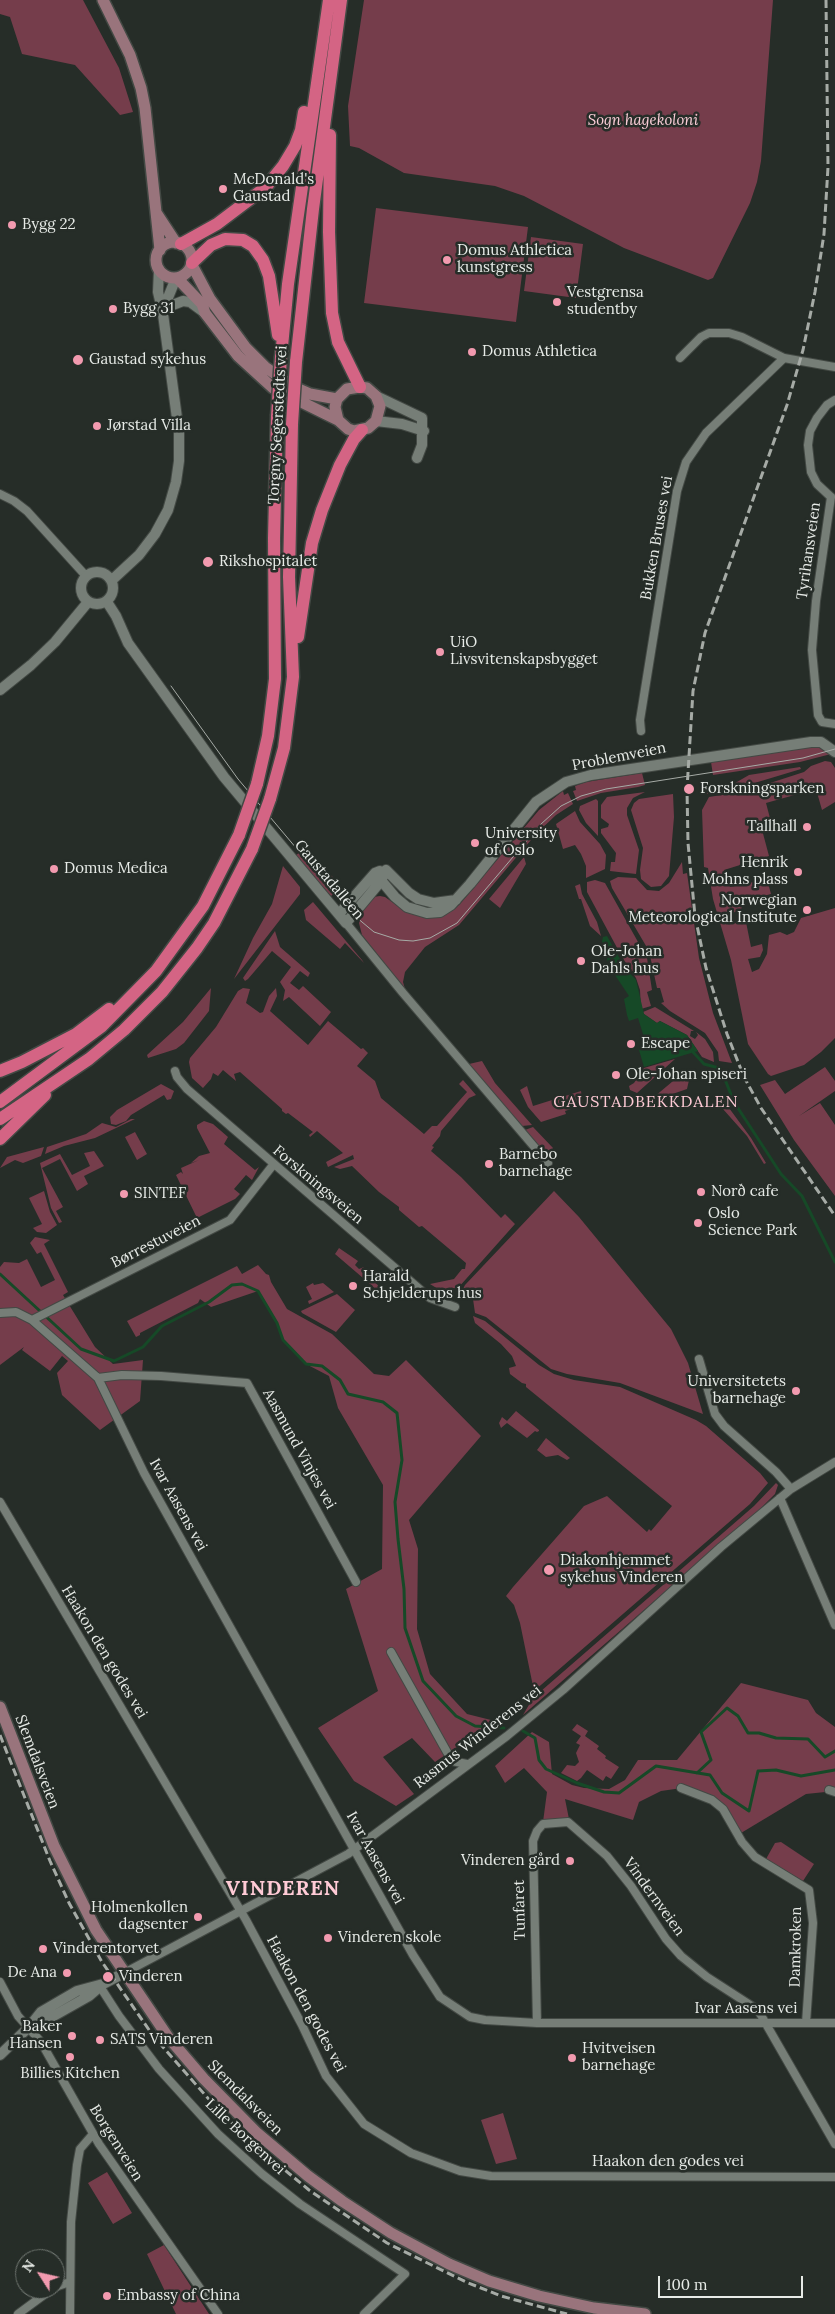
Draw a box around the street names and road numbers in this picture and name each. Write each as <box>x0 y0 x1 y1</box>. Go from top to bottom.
street label: Torgny Segerstedts vei <box>265 345 291 505</box>
street label: Bukken Bruses vei <box>637 474 677 602</box>
street label: Tyrihansveien <box>793 501 825 601</box>
street label: Problemveien <box>570 739 668 775</box>
street label: Gaustadalléen <box>290 836 368 924</box>
street label: Forskningsveien <box>269 1142 367 1228</box>
street label: Børrestuveien <box>108 1212 204 1272</box>
street label: Aasmund Vinjes vei <box>259 1386 339 1512</box>
street label: Ivar Aasens vei <box>145 1456 211 1554</box>
street label: Haakon den godes vei <box>57 1582 151 1722</box>
street label: Rasmus Winderens vei <box>411 1682 545 1792</box>
street label: Slemdalsveien <box>11 1713 63 1811</box>
street label: Ivar Aasens vei <box>342 1809 408 1907</box>
street label: Vindernveien <box>620 1854 688 1940</box>
street label: Tunfaret <box>510 1880 530 1940</box>
street label: Damkroken <box>786 1907 806 1987</box>
street label: Haakon den godes vei <box>262 1933 350 2075</box>
street label: Ivar Aasens vei <box>695 2000 797 2018</box>
street label: Slemdalsveien <box>204 2057 286 2139</box>
street label: Lille Borgenvei <box>201 2095 289 2179</box>
street label: Borgenveien <box>85 2101 147 2185</box>
street label: Haakon den godes vei <box>592 2153 744 2171</box>

